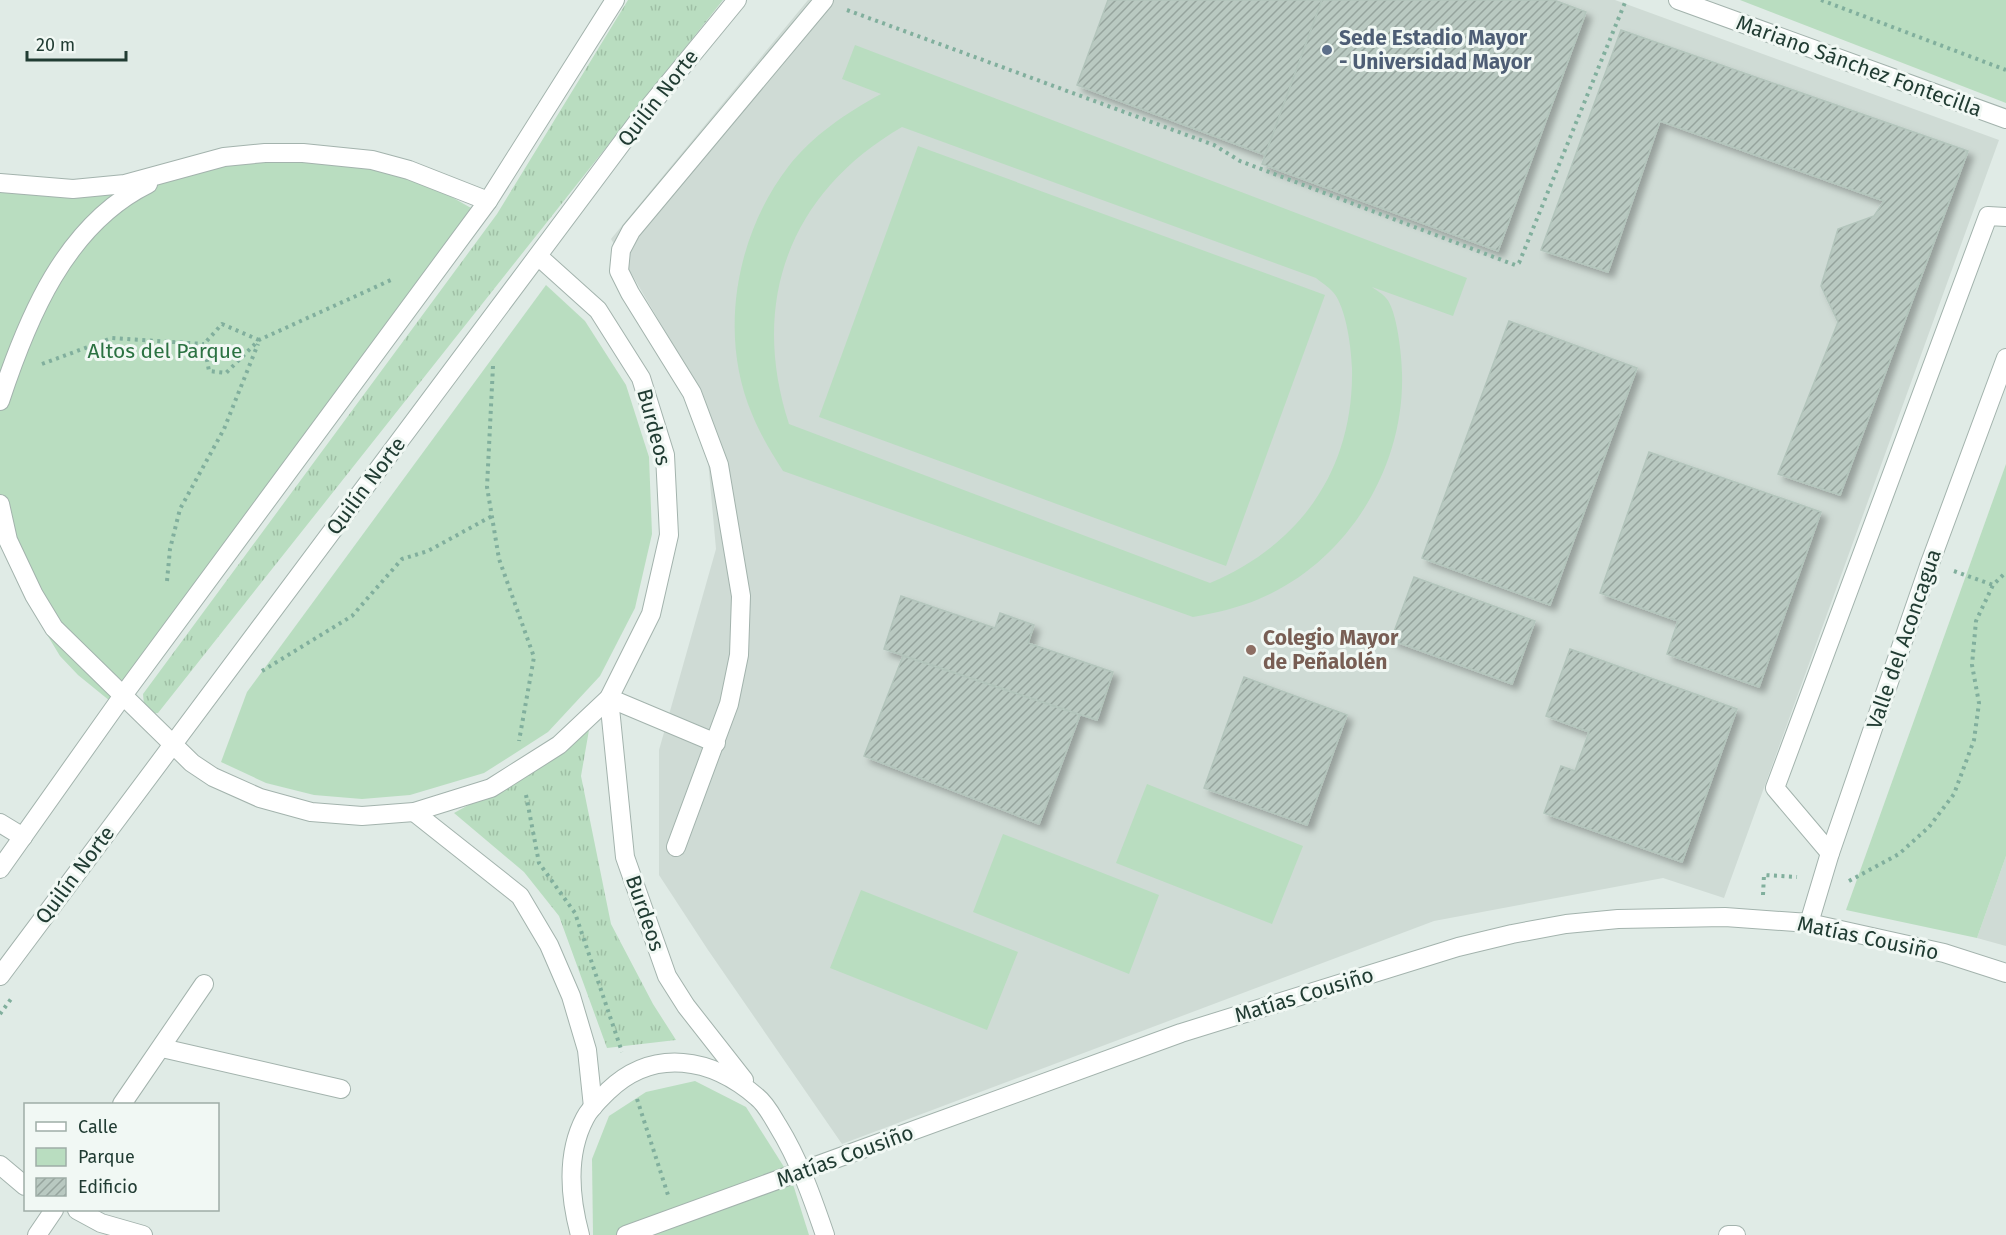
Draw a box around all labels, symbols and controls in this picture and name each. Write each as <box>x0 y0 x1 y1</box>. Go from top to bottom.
street label: Mariano Sánchez Fontecilla <box>1733 9 1985 123</box>
scale bar <box>27 24 126 62</box>
place label: Sede Estadio Mayor - Universidad Mayor <box>1339 25 1532 75</box>
text: 20 m <box>36 34 75 56</box>
marker: Sede Estadio Mayor - Universidad Mayor <box>1320 43 1334 57</box>
street label: Quilín Norte <box>612 44 704 152</box>
park label: Altos del Parque <box>88 338 242 364</box>
street label: Burdeos <box>631 386 677 468</box>
street label: Quilín Norte <box>321 432 411 540</box>
street label: Valle del Aconcagua <box>1861 546 1947 732</box>
place label: Colegio Mayor de Peñalolén <box>1263 625 1399 675</box>
marker: Colegio Mayor de Peñalolén <box>1244 643 1258 657</box>
street label: Quilín Norte <box>30 821 120 929</box>
street label: Burdeos <box>620 872 670 955</box>
street label: Matías Cousiño <box>1795 910 1941 966</box>
street label: Matías Cousiño <box>1231 962 1377 1028</box>
legend <box>24 1103 219 1211</box>
text: Calle <box>78 1116 118 1138</box>
street label: Matías Cousiño <box>773 1119 917 1193</box>
text: Parque <box>78 1146 135 1168</box>
text: Edificio <box>78 1176 138 1198</box>

